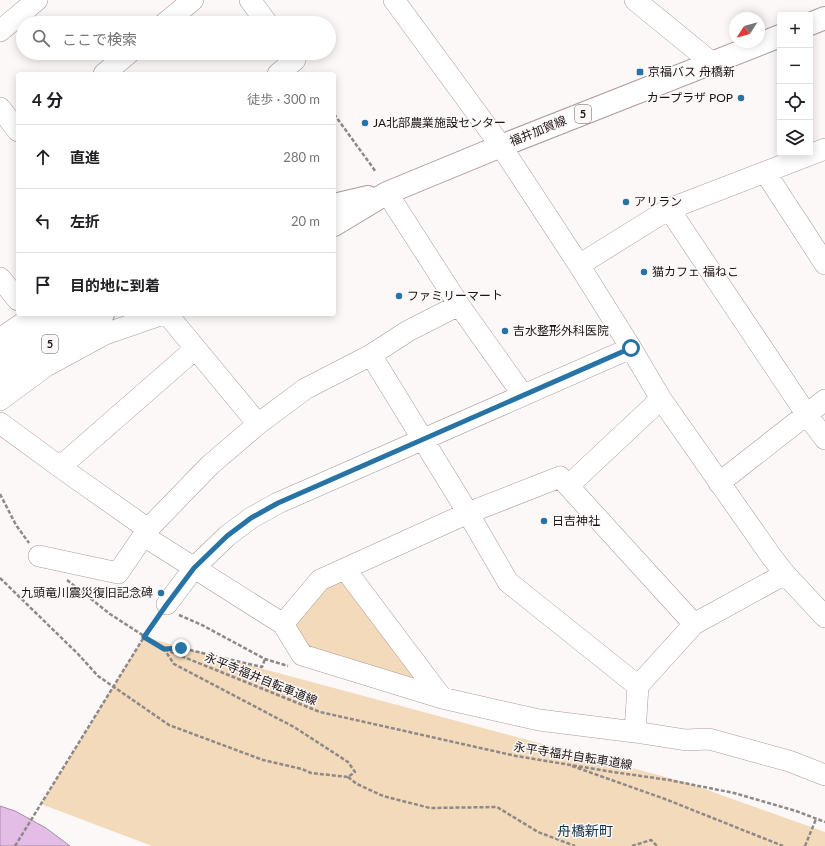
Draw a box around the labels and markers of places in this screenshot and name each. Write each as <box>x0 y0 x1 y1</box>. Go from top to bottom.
place label: 京福バス 舟橋新 <box>648 64 735 79</box>
marker: 京福バス 舟橋新 <box>635 67 645 77</box>
place label: カープラザ POP <box>647 90 733 105</box>
marker: カープラザ POP <box>736 93 746 103</box>
place label: JA北部農業施設センター <box>373 115 506 130</box>
marker: JA北部農業施設センター <box>360 118 370 128</box>
place label: アリラン <box>634 194 682 209</box>
marker: アリラン <box>621 197 631 207</box>
place label: 猫カフェ 福ねこ <box>652 264 739 279</box>
marker: 猫カフェ 福ねこ <box>639 267 649 277</box>
place label: ファミリーマート <box>407 288 503 303</box>
marker: ファミリーマート <box>394 291 404 301</box>
place label: 吉水整形外科医院 <box>513 323 609 338</box>
marker: 吉水整形外科医院 <box>500 326 510 336</box>
place label: 日吉神社 <box>552 513 600 528</box>
marker: 日吉神社 <box>539 516 549 526</box>
place label: 九頭竜川震災復旧記念碑 <box>21 585 153 600</box>
marker: 九頭竜川震災復旧記念碑 <box>156 588 166 598</box>

